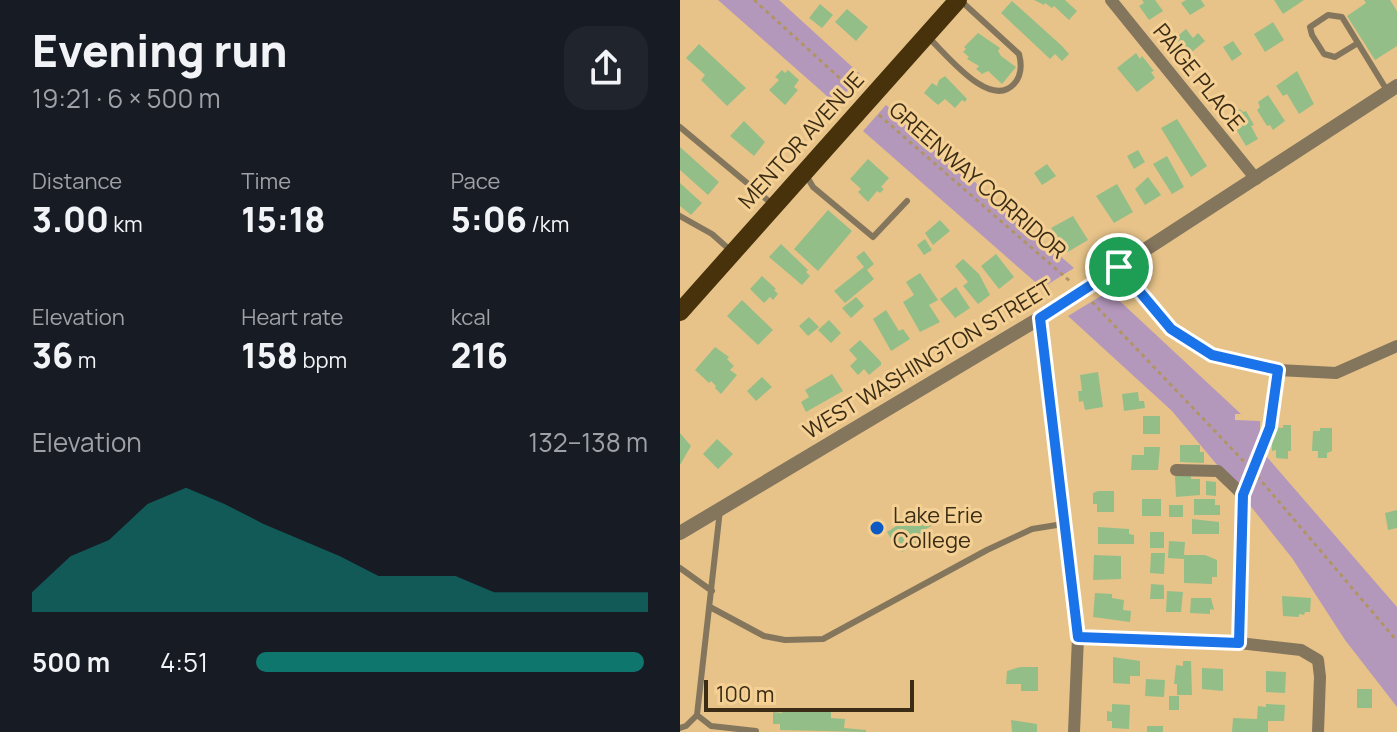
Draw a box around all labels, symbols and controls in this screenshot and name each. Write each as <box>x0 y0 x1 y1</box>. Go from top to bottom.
street label: PAIGE PLACE <box>1146 17 1252 137</box>
text: Evening run <box>32 20 288 80</box>
button: share <box>564 26 648 110</box>
street label: MENTOR AVENUE <box>731 65 871 215</box>
text: 19:21 · 6 × 500 m <box>32 80 221 116</box>
street label: GREENWAY CORRIDOR <box>883 95 1073 265</box>
text: Distance <box>32 166 122 196</box>
text: Time <box>241 166 291 196</box>
text: Pace <box>451 166 500 196</box>
text: 3.00 <box>32 196 109 242</box>
text: 15:18 <box>241 196 326 242</box>
text: 5:06 <box>451 196 527 242</box>
text: km <box>109 209 143 239</box>
text: /km <box>527 209 569 239</box>
pin <box>1085 233 1153 301</box>
icon: arrive <box>1097 245 1141 289</box>
street label: WEST WASHINGTON STREET <box>797 272 1059 446</box>
text: Elevation <box>32 302 125 332</box>
text: Heart rate <box>241 302 343 332</box>
text: kcal <box>451 302 491 332</box>
text: 36 <box>32 332 73 378</box>
text: 158 <box>241 332 298 378</box>
text: 216 <box>451 332 508 378</box>
text: m <box>73 345 96 375</box>
text: bpm <box>298 345 347 375</box>
text: Elevation <box>32 424 142 460</box>
text: 132–138 m <box>528 424 648 460</box>
place label: Lake Erie College <box>893 500 983 555</box>
marker: Lake Erie College <box>868 519 886 537</box>
text: 500 m <box>32 644 110 680</box>
text: 4:51 <box>160 644 208 680</box>
scale bar <box>704 676 914 712</box>
text: 100 m <box>716 679 774 709</box>

